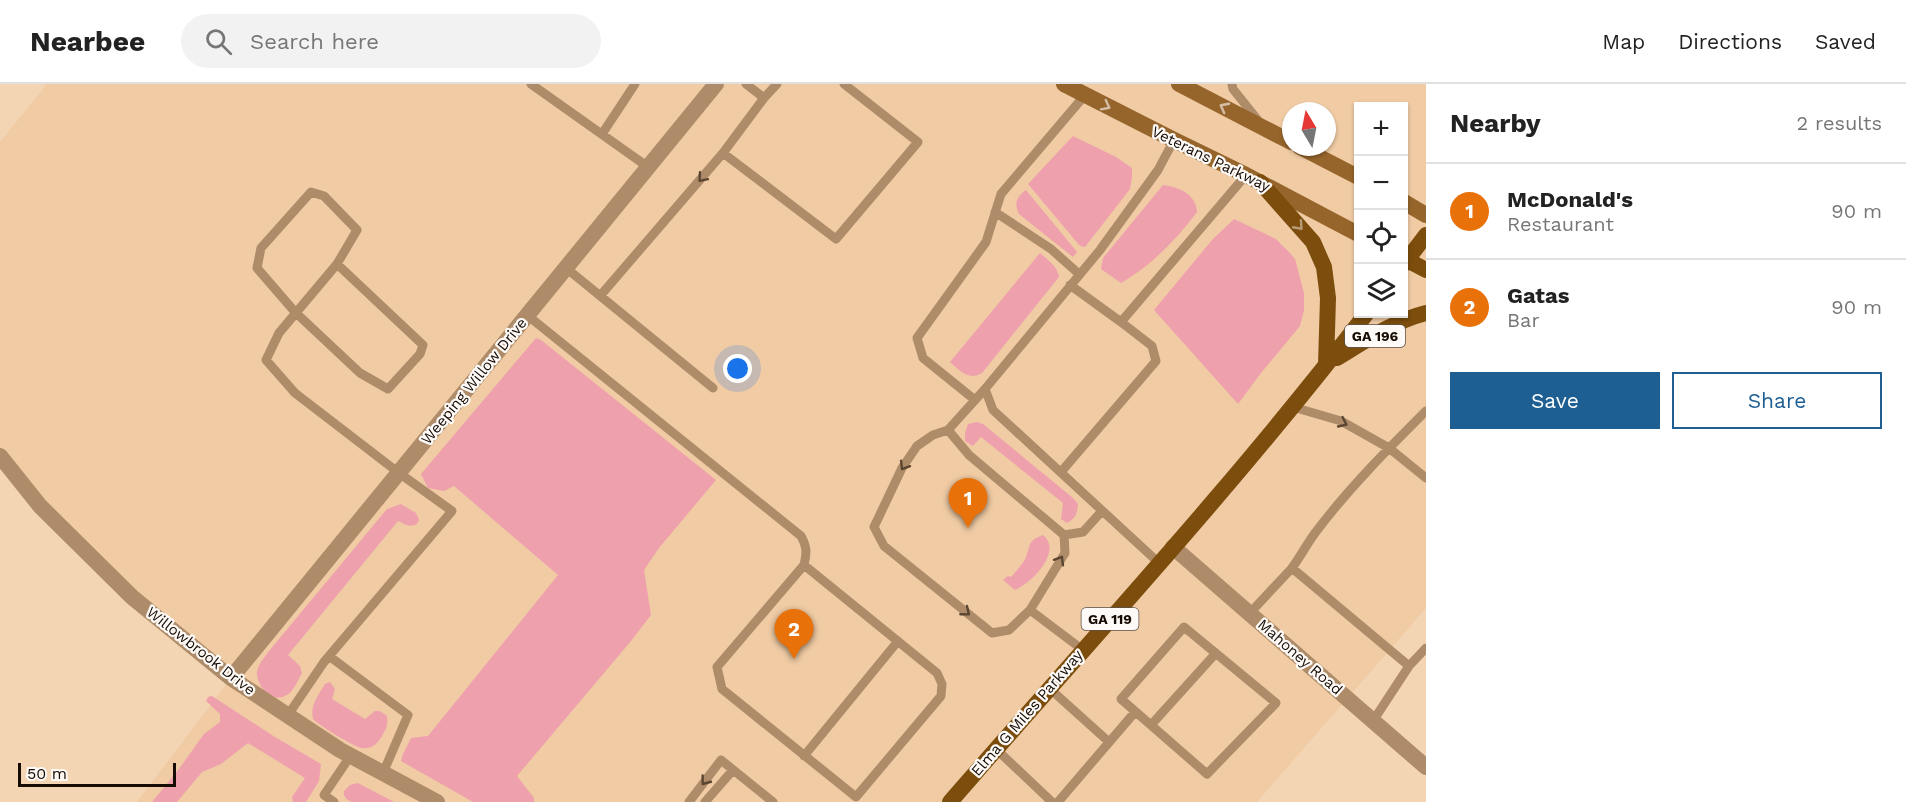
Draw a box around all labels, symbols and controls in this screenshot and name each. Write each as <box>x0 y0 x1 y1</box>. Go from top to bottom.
search box <box>181 14 601 68</box>
text: Nearbee <box>30 25 145 58</box>
icon: search <box>202 25 235 58</box>
text: Search here <box>250 29 379 54</box>
text: Map <box>1602 29 1645 54</box>
text: Directions <box>1678 29 1782 54</box>
text: Saved <box>1815 29 1876 54</box>
one-way arrow <box>1100 99 1110 110</box>
north arrow <box>1282 102 1336 156</box>
map controls <box>1354 102 1408 318</box>
button: + <box>1354 102 1408 156</box>
one-way arrow <box>1219 103 1230 115</box>
text: Nearby <box>1450 108 1541 138</box>
text: 2 results <box>1797 111 1882 135</box>
street label: Veterans Parkway <box>1149 123 1273 196</box>
button: − <box>1354 156 1408 210</box>
one-way arrow <box>698 171 709 182</box>
text: McDonald's <box>1507 187 1633 212</box>
text: 1 <box>1465 199 1474 223</box>
text: 90 m <box>1831 199 1882 223</box>
button: locate <box>1354 210 1408 264</box>
text: Restaurant <box>1507 212 1614 236</box>
one-way arrow <box>1292 219 1303 230</box>
button: layers <box>1354 264 1408 318</box>
text: Gatas <box>1507 283 1569 308</box>
text: 2 <box>1464 295 1475 319</box>
text: 90 m <box>1831 295 1882 319</box>
text: Bar <box>1507 308 1540 332</box>
street label: Weeping Willow Drive <box>417 314 531 448</box>
road number: GA 196 <box>1345 325 1405 347</box>
your location <box>723 354 752 383</box>
button: Save <box>1450 372 1660 429</box>
button: Share <box>1672 372 1882 429</box>
one-way arrow <box>1336 416 1347 428</box>
one-way arrow <box>900 460 912 470</box>
pin: 1 <box>948 478 988 528</box>
one-way arrow <box>1052 556 1064 566</box>
street label: Willowbrook Drive <box>143 603 259 699</box>
one-way arrow <box>959 604 970 615</box>
road number: GA 119 <box>1082 608 1138 630</box>
pin: 2 <box>774 610 814 659</box>
street label: Mahoney Road <box>1254 615 1346 699</box>
street label: Elma G Miles Parkway <box>967 646 1087 780</box>
scale bar <box>18 760 176 788</box>
text: 50 m <box>27 764 67 783</box>
one-way arrow <box>701 774 712 785</box>

